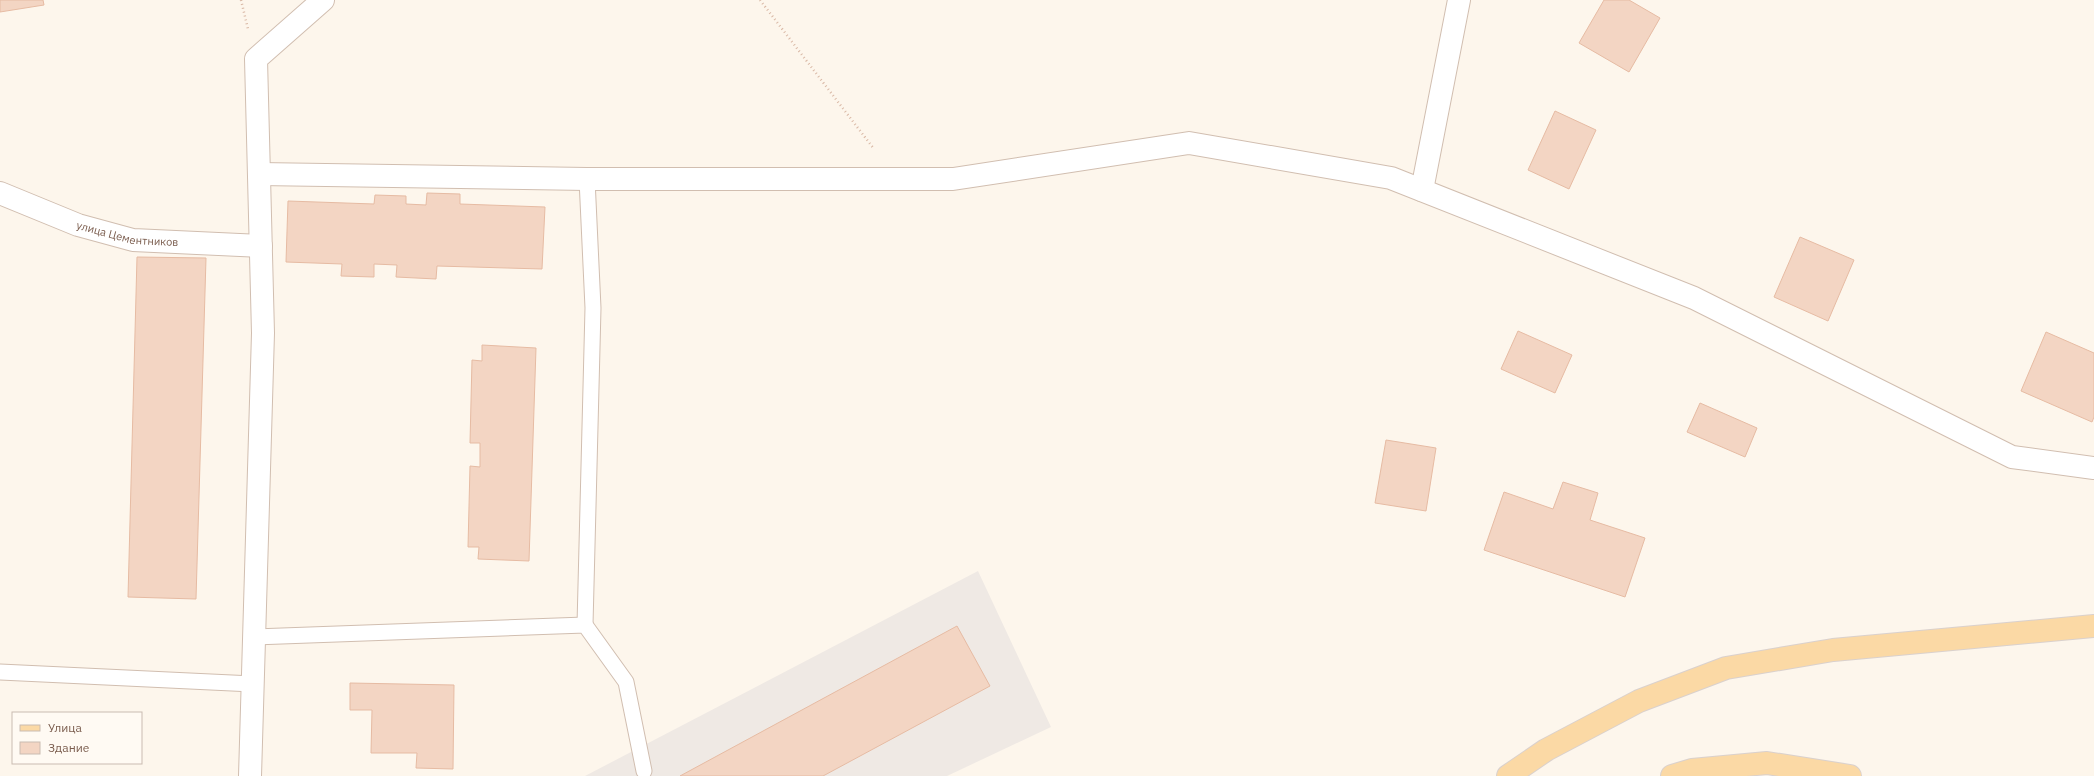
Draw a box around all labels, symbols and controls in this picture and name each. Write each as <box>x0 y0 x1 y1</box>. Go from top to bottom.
street label: улица Цементников <box>75 218 179 249</box>
legend <box>12 712 142 764</box>
text: Улица <box>48 720 82 735</box>
text: Здание <box>48 740 90 755</box>

